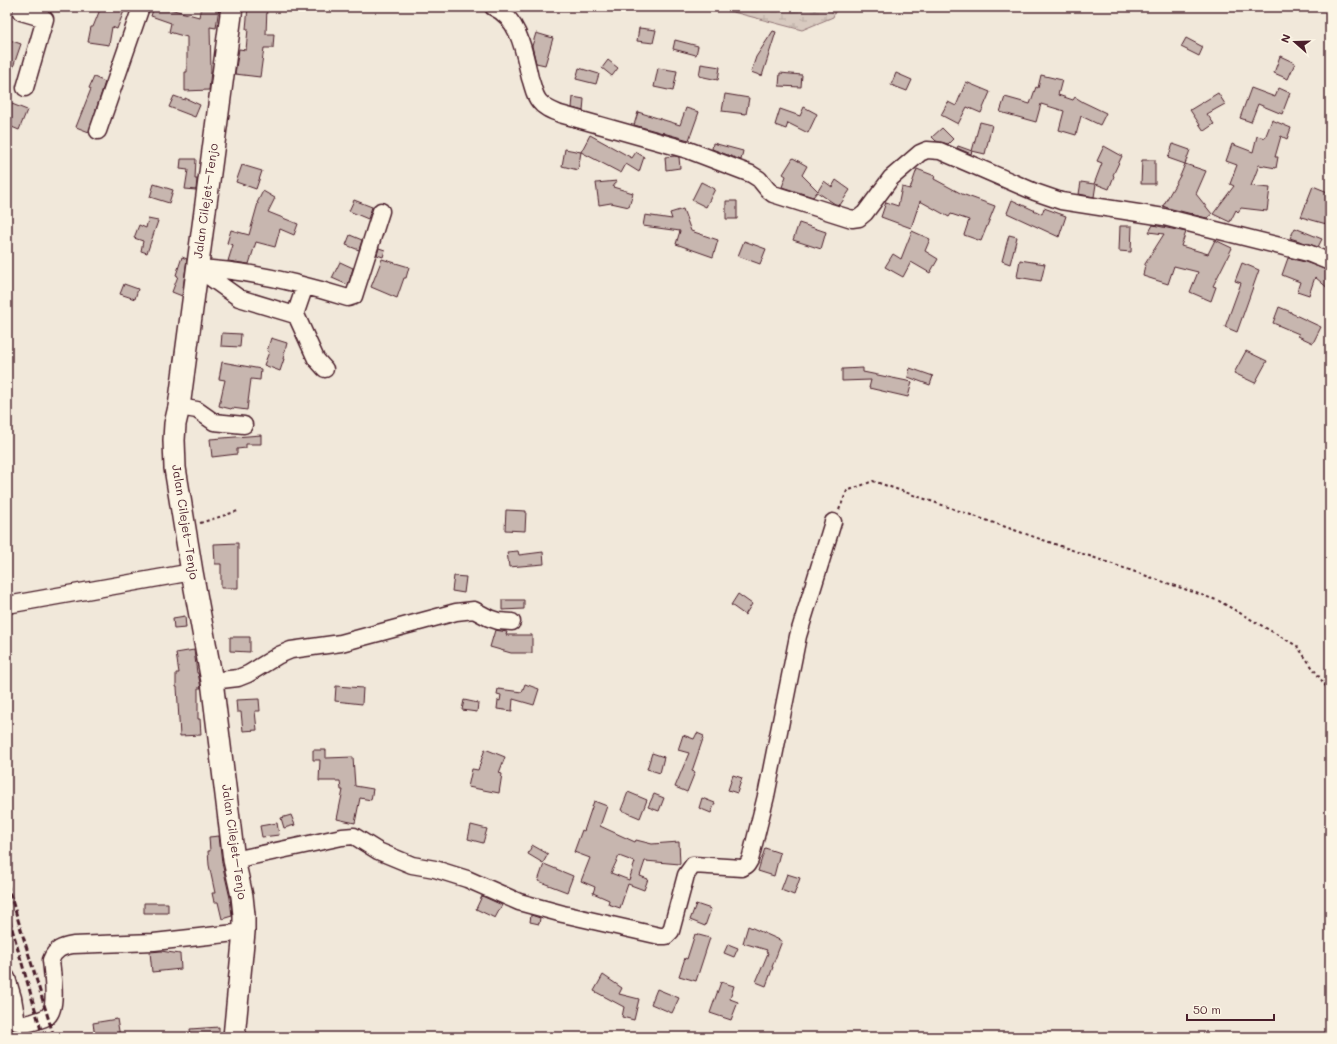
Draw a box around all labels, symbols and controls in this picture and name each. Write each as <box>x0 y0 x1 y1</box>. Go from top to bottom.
north arrow <box>1275 22 1315 62</box>
text: N <box>1277 32 1294 45</box>
street label: Jalan Cilejet–Tenjo <box>189 142 221 260</box>
street label: Jalan Cilejet–Tenjo <box>169 463 203 580</box>
street label: Jalan Cilejet–Tenjo <box>219 783 251 901</box>
scale bar <box>1187 996 1274 1022</box>
text: 50 m <box>1193 1001 1221 1017</box>

